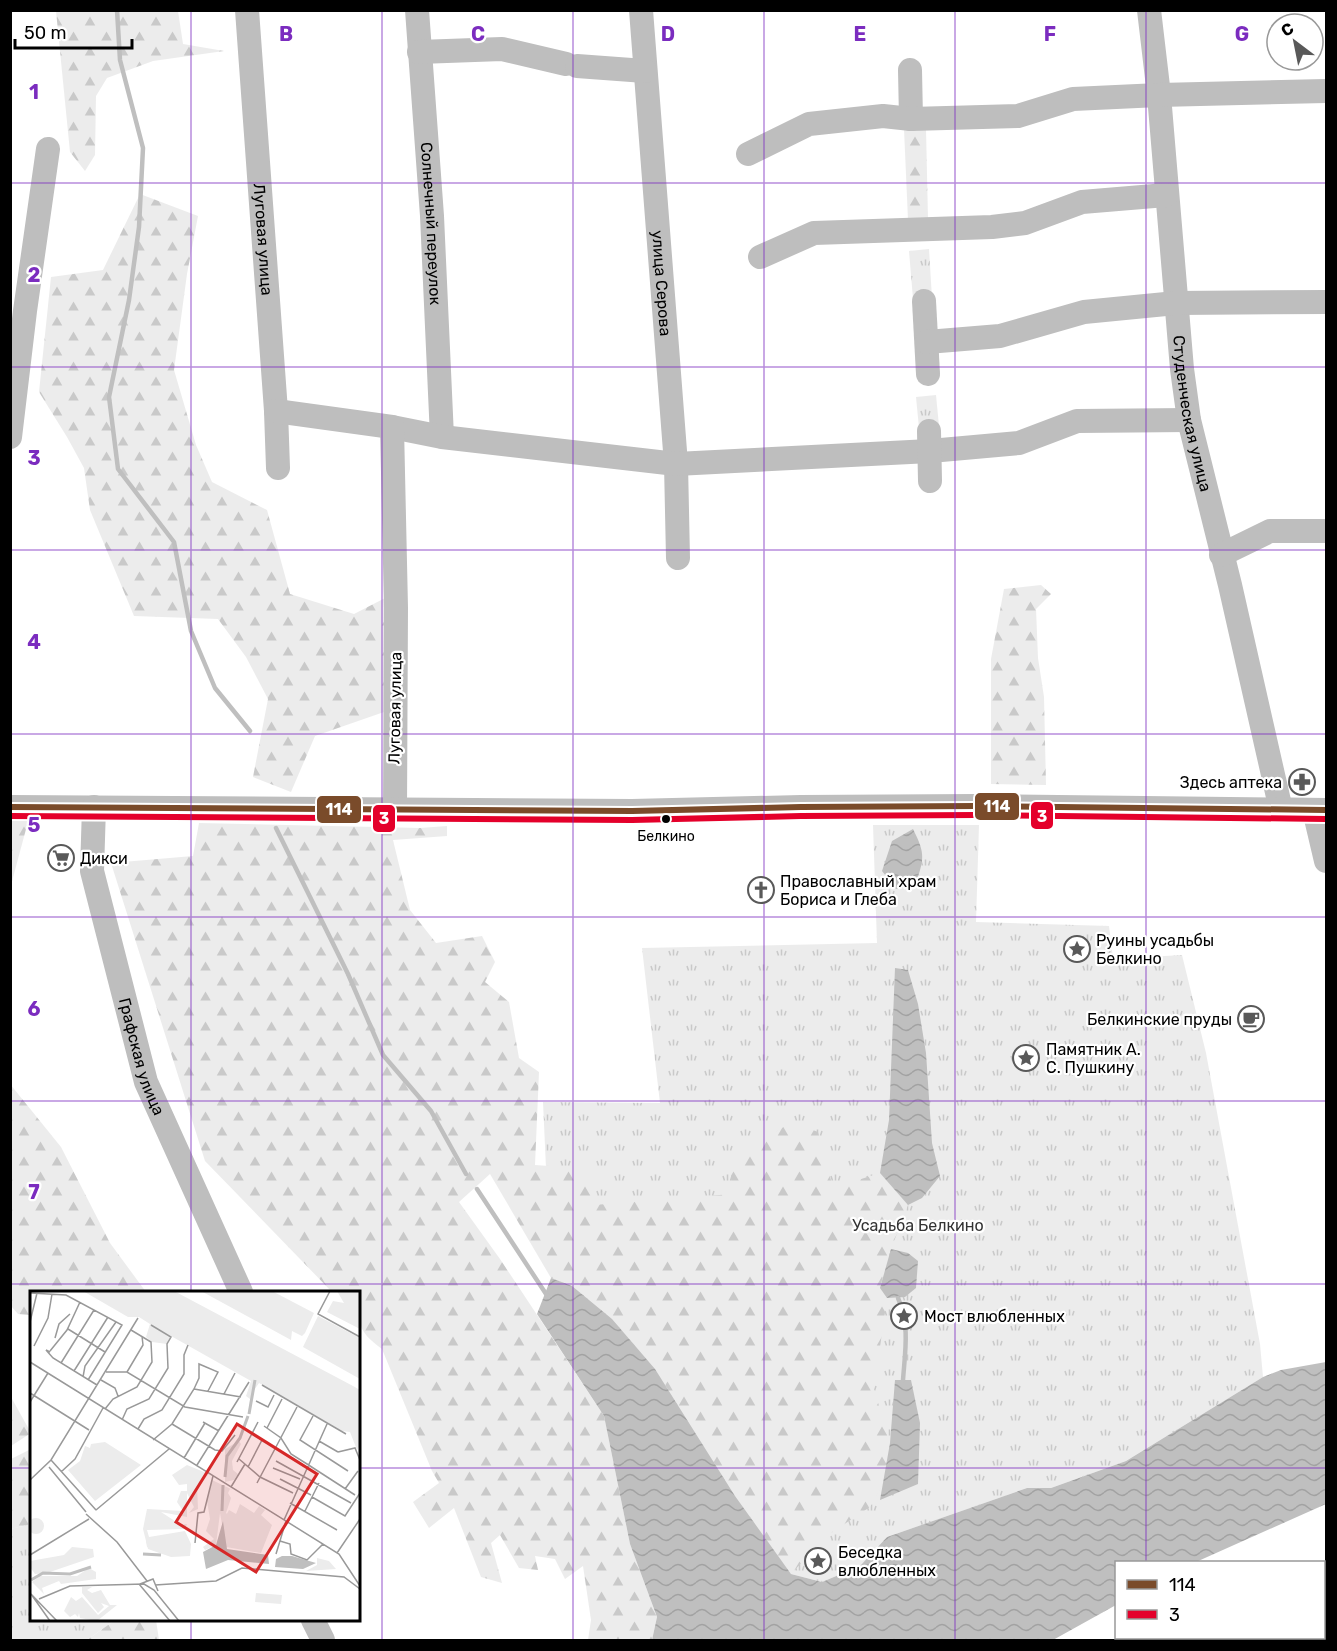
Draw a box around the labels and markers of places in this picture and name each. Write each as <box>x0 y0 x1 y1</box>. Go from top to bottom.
pharmacy icon: Здесь аптека <box>1287 767 1317 797</box>
place label: Здесь аптека <box>1180 773 1282 792</box>
marker: Белкино <box>660 813 672 825</box>
place label: Белкино <box>637 828 695 845</box>
supermarket icon: Дикси <box>46 843 76 873</box>
place label: Дикси <box>80 849 128 868</box>
place label: Православный храм Бориса и Глеба <box>780 872 937 909</box>
church icon: Православный храм Бориса и Глеба <box>746 875 776 905</box>
place label: Руины усадьбы Белкино <box>1096 931 1214 968</box>
place icon: Руины усадьбы Белкино <box>1062 934 1092 964</box>
cafe icon: Белкинские пруды <box>1236 1004 1266 1034</box>
place label: Белкинские пруды <box>1087 1010 1232 1029</box>
place label: Памятник А. С. Пушкину <box>1046 1040 1141 1077</box>
place icon: Памятник А. С. Пушкину <box>1011 1043 1041 1073</box>
place icon: Мост влюбленных <box>889 1301 919 1331</box>
place label: Мост влюбленных <box>924 1307 1065 1326</box>
place label: Беседка влюбленных <box>838 1543 936 1580</box>
place icon: Беседка влюбленных <box>803 1546 833 1576</box>

